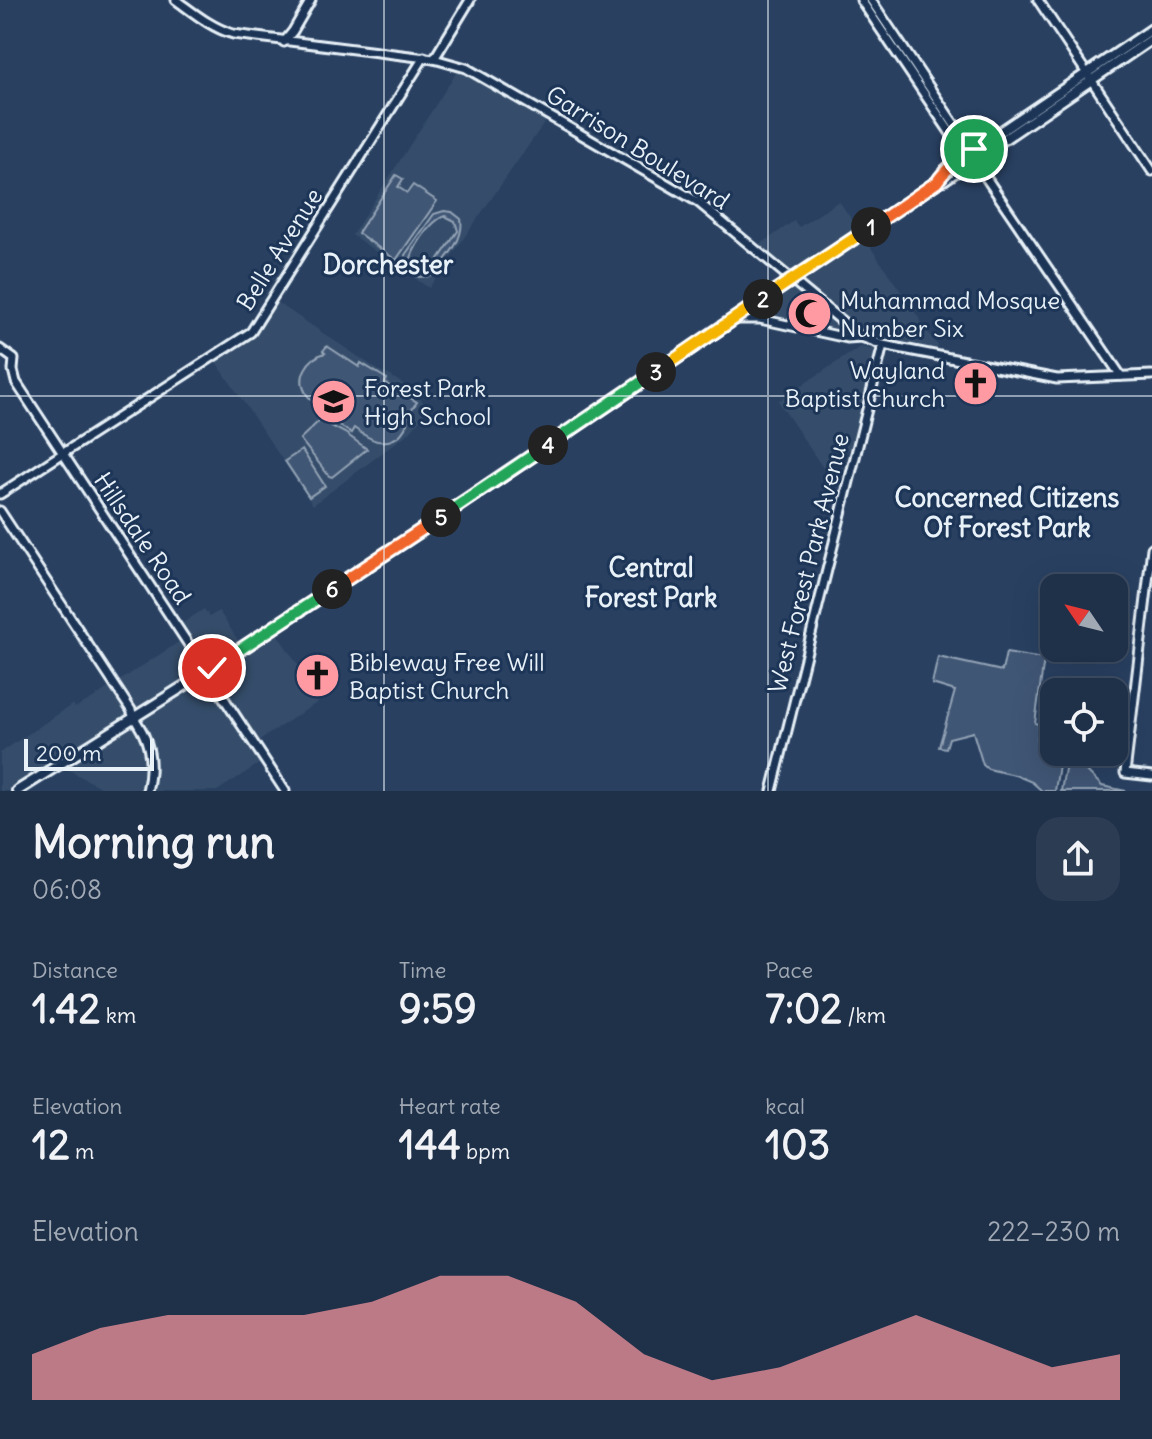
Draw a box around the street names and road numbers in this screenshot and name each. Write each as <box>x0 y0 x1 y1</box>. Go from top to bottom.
street label: Garrison Boulevard <box>541 79 735 215</box>
street label: Belle Avenue <box>230 182 328 316</box>
street label: West Forest Park Avenue <box>761 430 855 696</box>
street label: Hillsdale Road <box>88 466 198 610</box>

